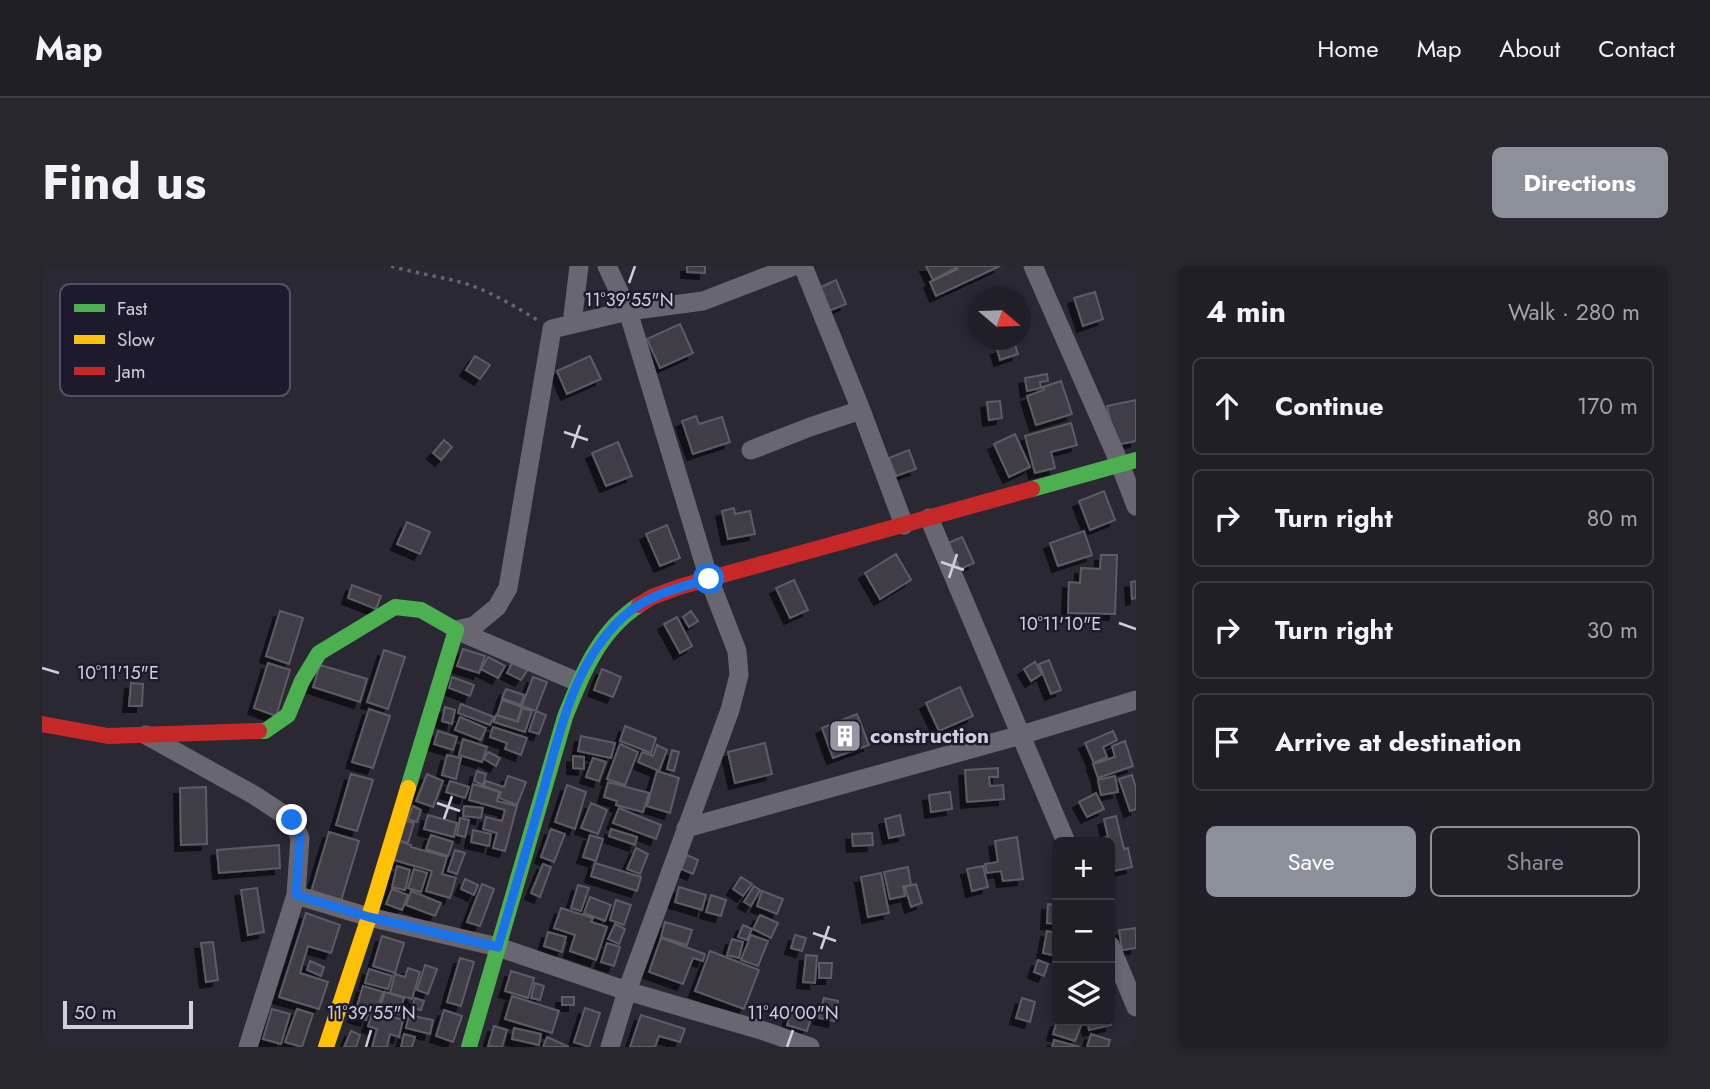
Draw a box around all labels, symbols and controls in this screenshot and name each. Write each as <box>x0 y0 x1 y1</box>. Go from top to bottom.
text: Map <box>35 25 103 72</box>
text: Home <box>1317 31 1379 66</box>
text: Map <box>1417 31 1461 66</box>
text: About <box>1499 31 1560 66</box>
text: Contact <box>1598 31 1675 66</box>
text: Find us <box>42 147 206 217</box>
button: Directions <box>1492 147 1668 218</box>
legend <box>60 284 290 396</box>
text: 11°39'55"N <box>584 287 674 313</box>
north arrow <box>968 287 1031 350</box>
text: 4 min <box>1206 290 1286 333</box>
text: Fast <box>117 295 148 322</box>
text: Walk · 280 m <box>1508 295 1640 329</box>
text: Slow <box>117 326 155 353</box>
text: Jam <box>114 358 146 385</box>
icon: ahead <box>1208 387 1246 425</box>
text: Continue <box>1275 387 1384 425</box>
text: 170 m <box>1577 389 1638 423</box>
icon: right <box>1208 499 1246 537</box>
text: Turn right <box>1275 499 1393 537</box>
text: 80 m <box>1587 501 1638 535</box>
route start <box>693 563 724 594</box>
text: 10°11'10"E <box>1019 611 1101 637</box>
icon: right <box>1208 611 1246 649</box>
text: Turn right <box>1275 611 1393 649</box>
text: 30 m <box>1587 613 1638 647</box>
text: 10°11'15"E <box>77 660 159 686</box>
building icon: construction <box>826 717 864 755</box>
place label: construction <box>870 721 989 751</box>
icon: arrive <box>1208 723 1246 761</box>
text: Arrive at destination <box>1275 723 1522 761</box>
route end <box>276 804 307 835</box>
button: Save <box>1206 826 1416 897</box>
button: Share <box>1430 826 1640 897</box>
map controls <box>1052 837 1115 1026</box>
button: + <box>1052 837 1115 900</box>
button: − <box>1052 900 1115 963</box>
button: layers <box>1052 963 1115 1026</box>
scale bar <box>63 998 192 1030</box>
text: 50 m <box>74 999 117 1026</box>
text: 11°39'55"N <box>326 1000 416 1026</box>
text: 11°40'00"N <box>747 1000 839 1026</box>

